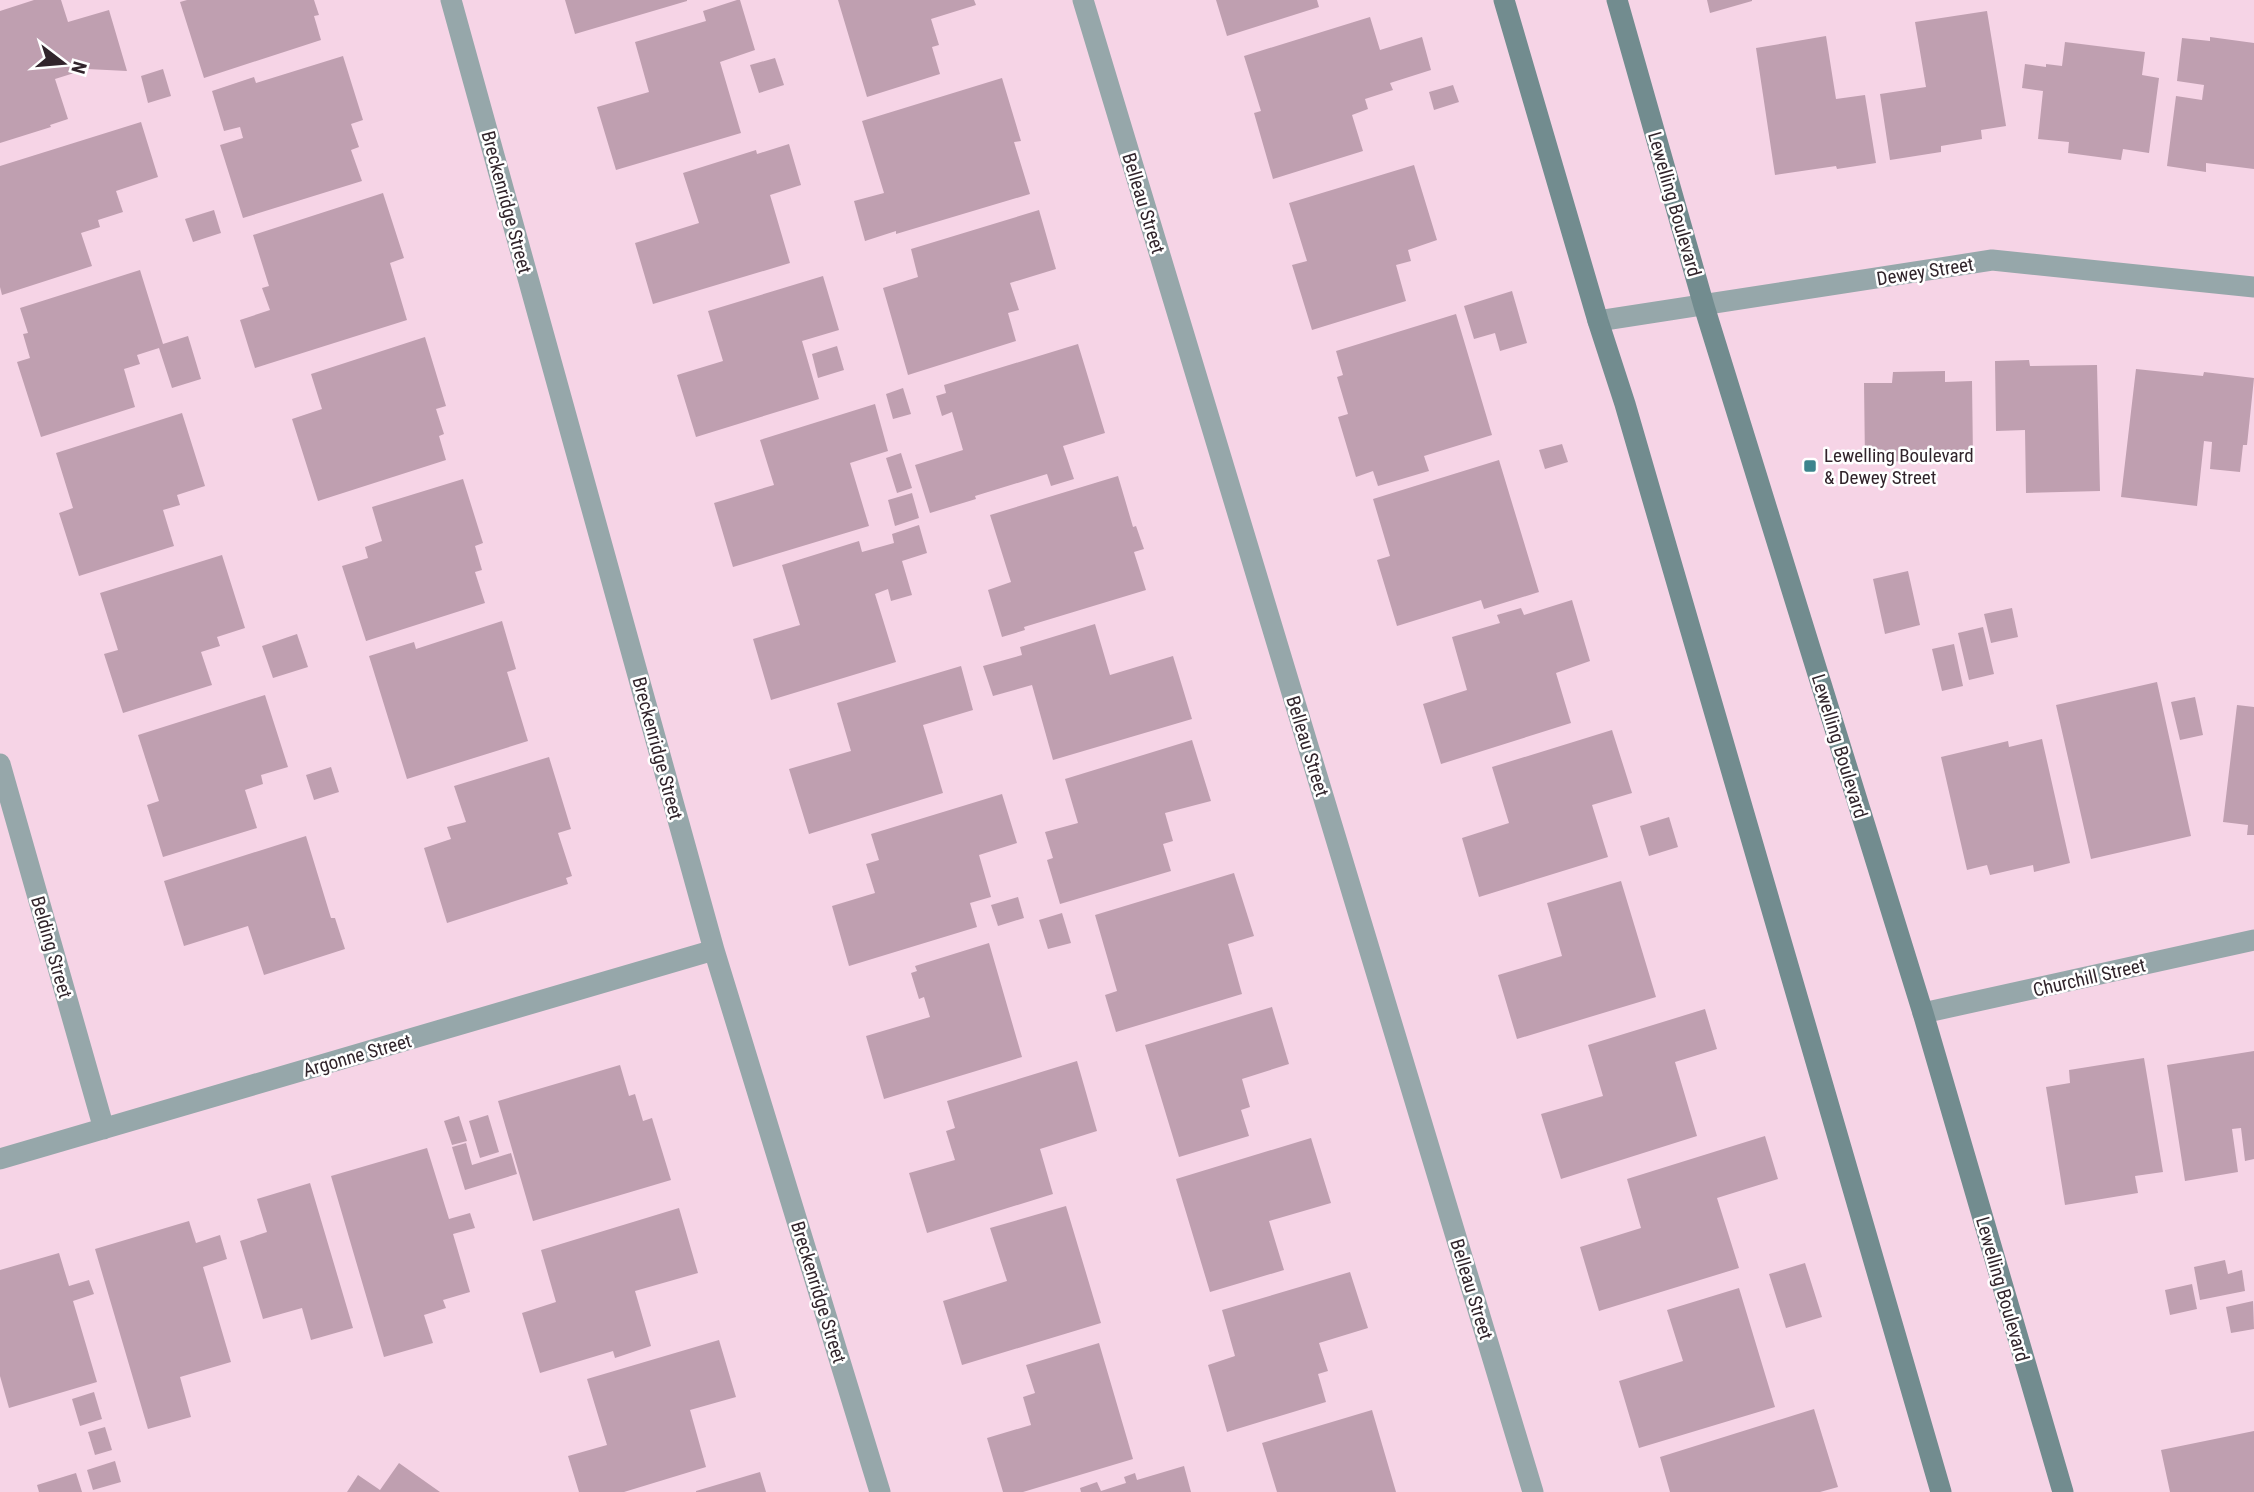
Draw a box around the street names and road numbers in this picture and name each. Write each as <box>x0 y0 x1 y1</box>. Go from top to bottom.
street label: Breckenridge Street <box>476 128 537 276</box>
street label: Lewelling Boulevard <box>1643 129 1706 279</box>
street label: Belleau Street <box>1117 150 1170 256</box>
street label: Dewey Street <box>1875 252 1975 290</box>
street label: Lewelling Boulevard <box>1807 671 1872 821</box>
street label: Breckenridge Street <box>627 674 688 822</box>
street label: Belleau Street <box>1281 693 1334 799</box>
street label: Belding Street <box>26 894 77 1001</box>
street label: Churchill Street <box>2031 953 2148 1002</box>
street label: Argonne Street <box>300 1029 414 1082</box>
street label: Lewelling Boulevard <box>1971 1214 2034 1364</box>
street label: Breckenridge Street <box>786 1219 851 1366</box>
street label: Belleau Street <box>1445 1236 1498 1342</box>

